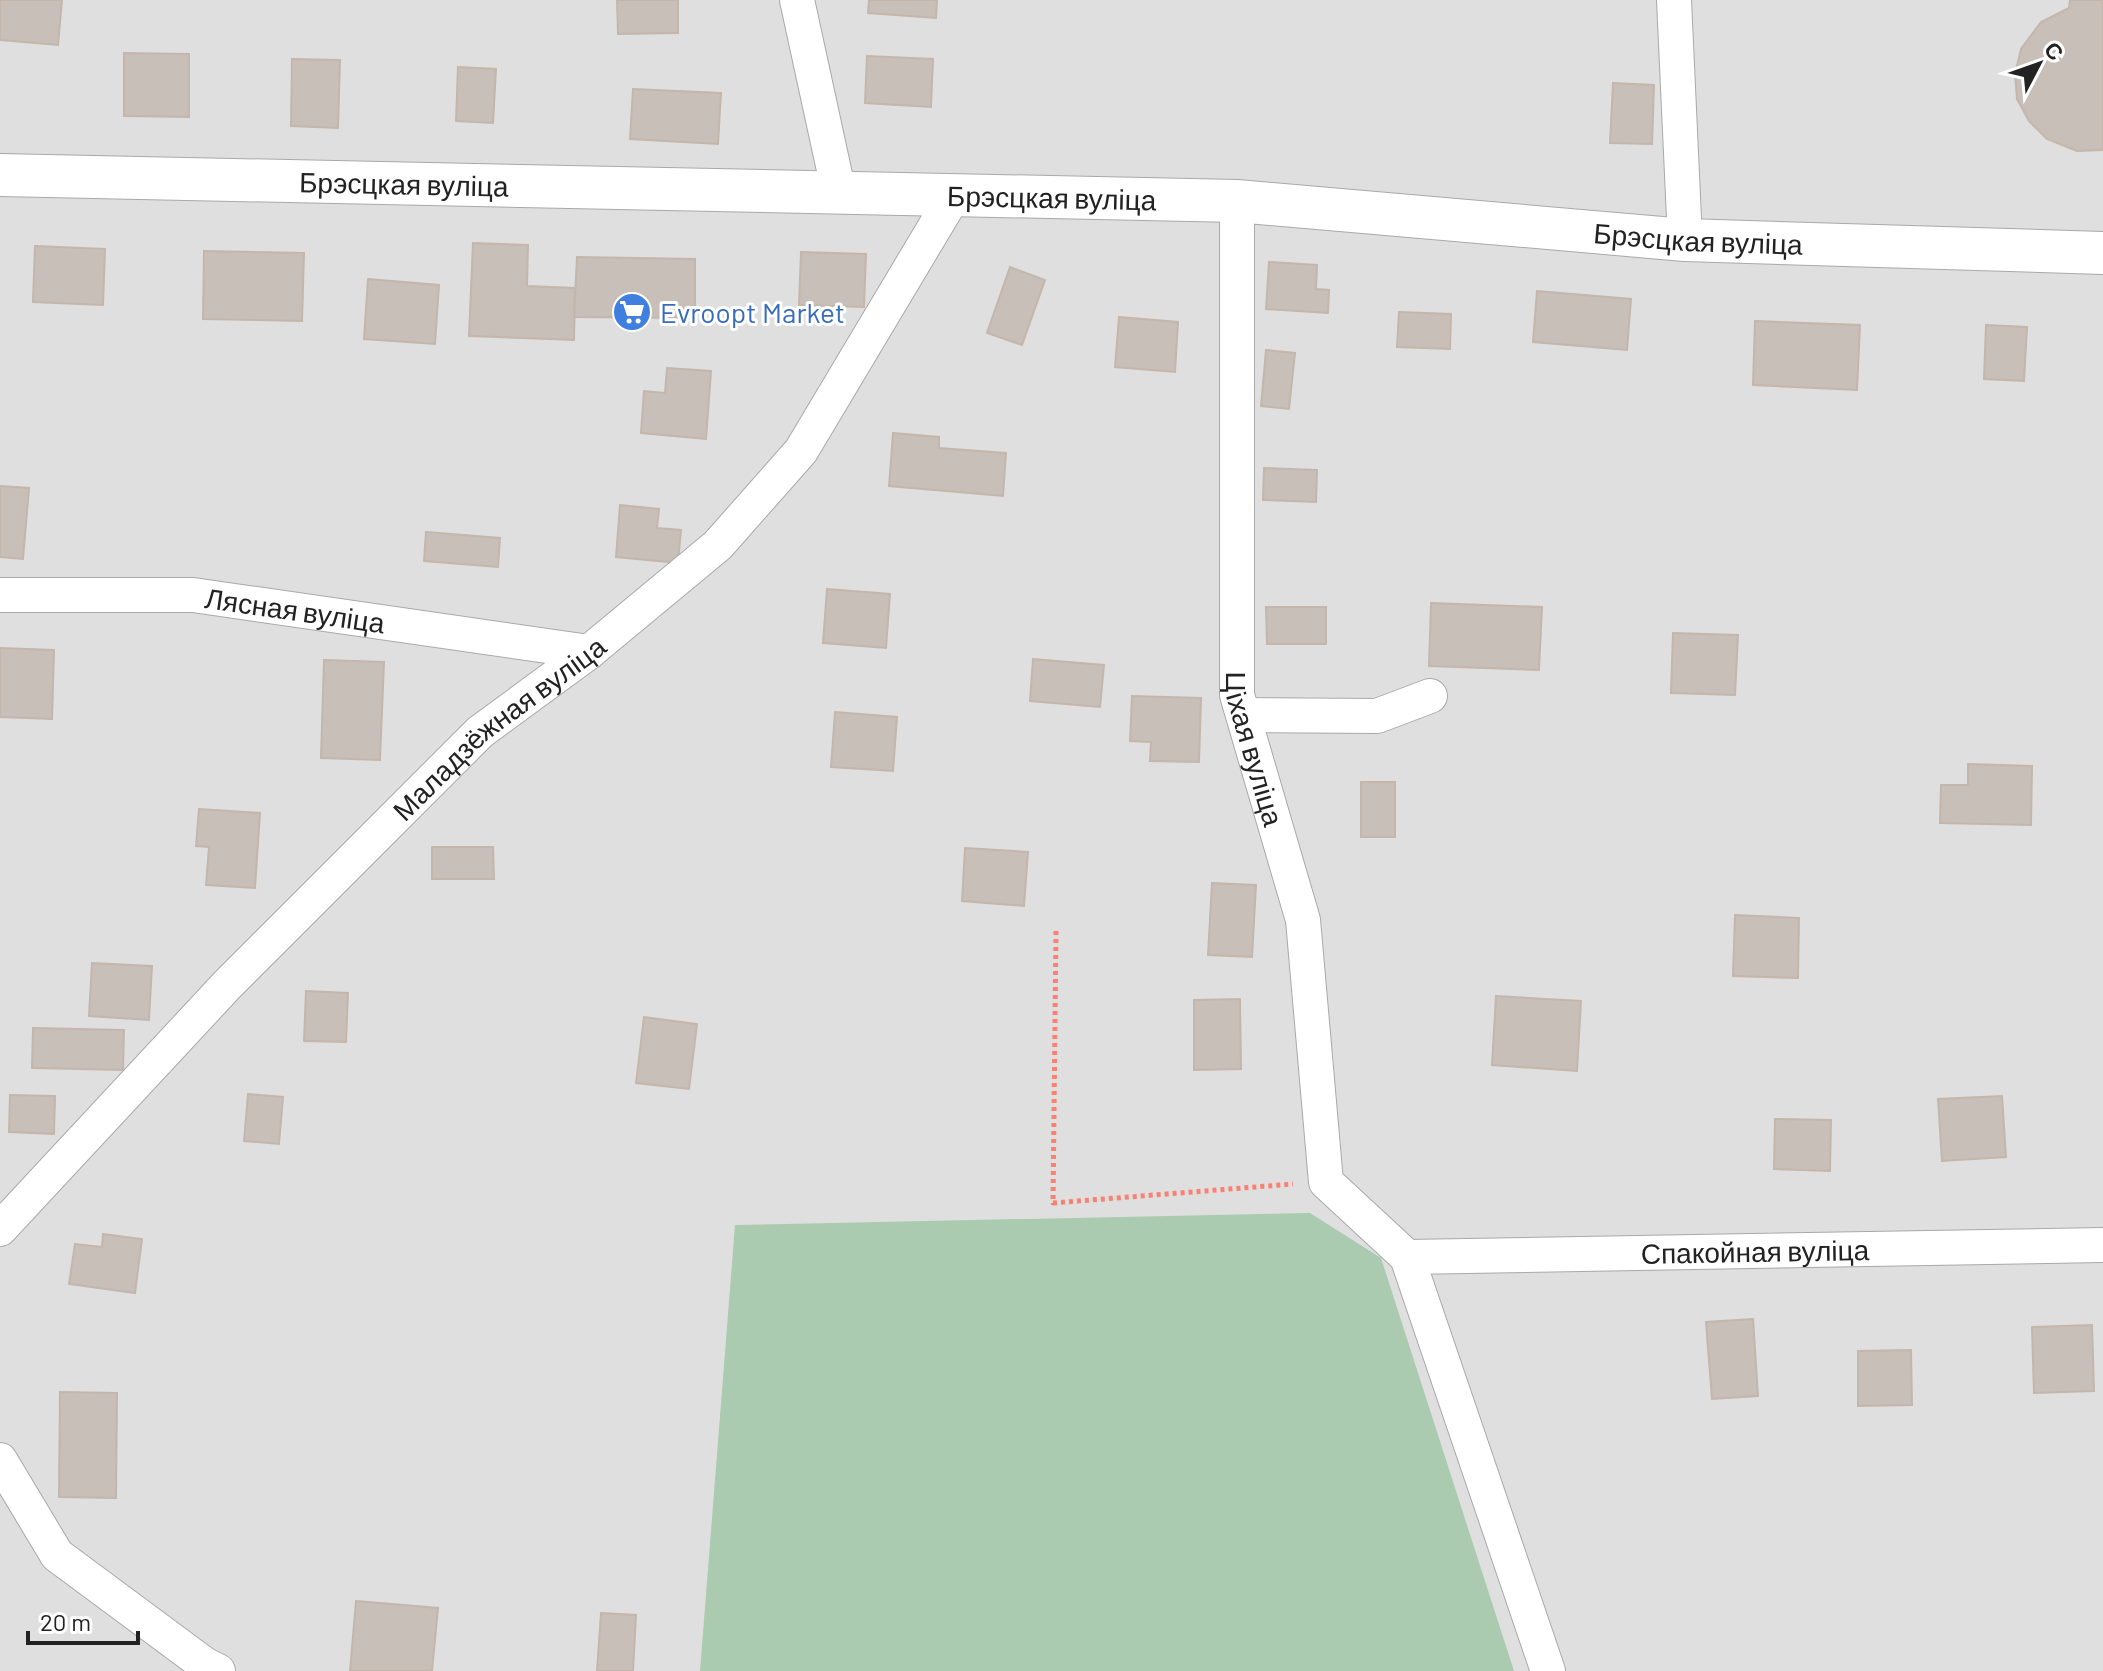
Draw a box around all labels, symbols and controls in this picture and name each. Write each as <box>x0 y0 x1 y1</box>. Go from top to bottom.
north arrow <box>1999 24 2079 104</box>
text: С <box>2040 36 2070 65</box>
street label: Брэсцкая вуліца <box>299 164 509 203</box>
street label: Брэсцкая вуліца <box>947 178 1157 216</box>
street label: Брэсцкая вуліца <box>1592 215 1804 261</box>
supermarket icon: Evroopt Market <box>611 291 653 333</box>
place label: Evroopt Market <box>660 295 845 329</box>
street label: Лясная вуліца <box>203 580 387 639</box>
street label: Маладзёжная вуліца <box>385 628 612 827</box>
street label: Ціхая вуліца <box>1220 672 1292 830</box>
street label: Спакойная вуліца <box>1640 1232 1870 1270</box>
scale bar <box>28 1595 138 1645</box>
text: 20 m <box>40 1607 91 1636</box>

